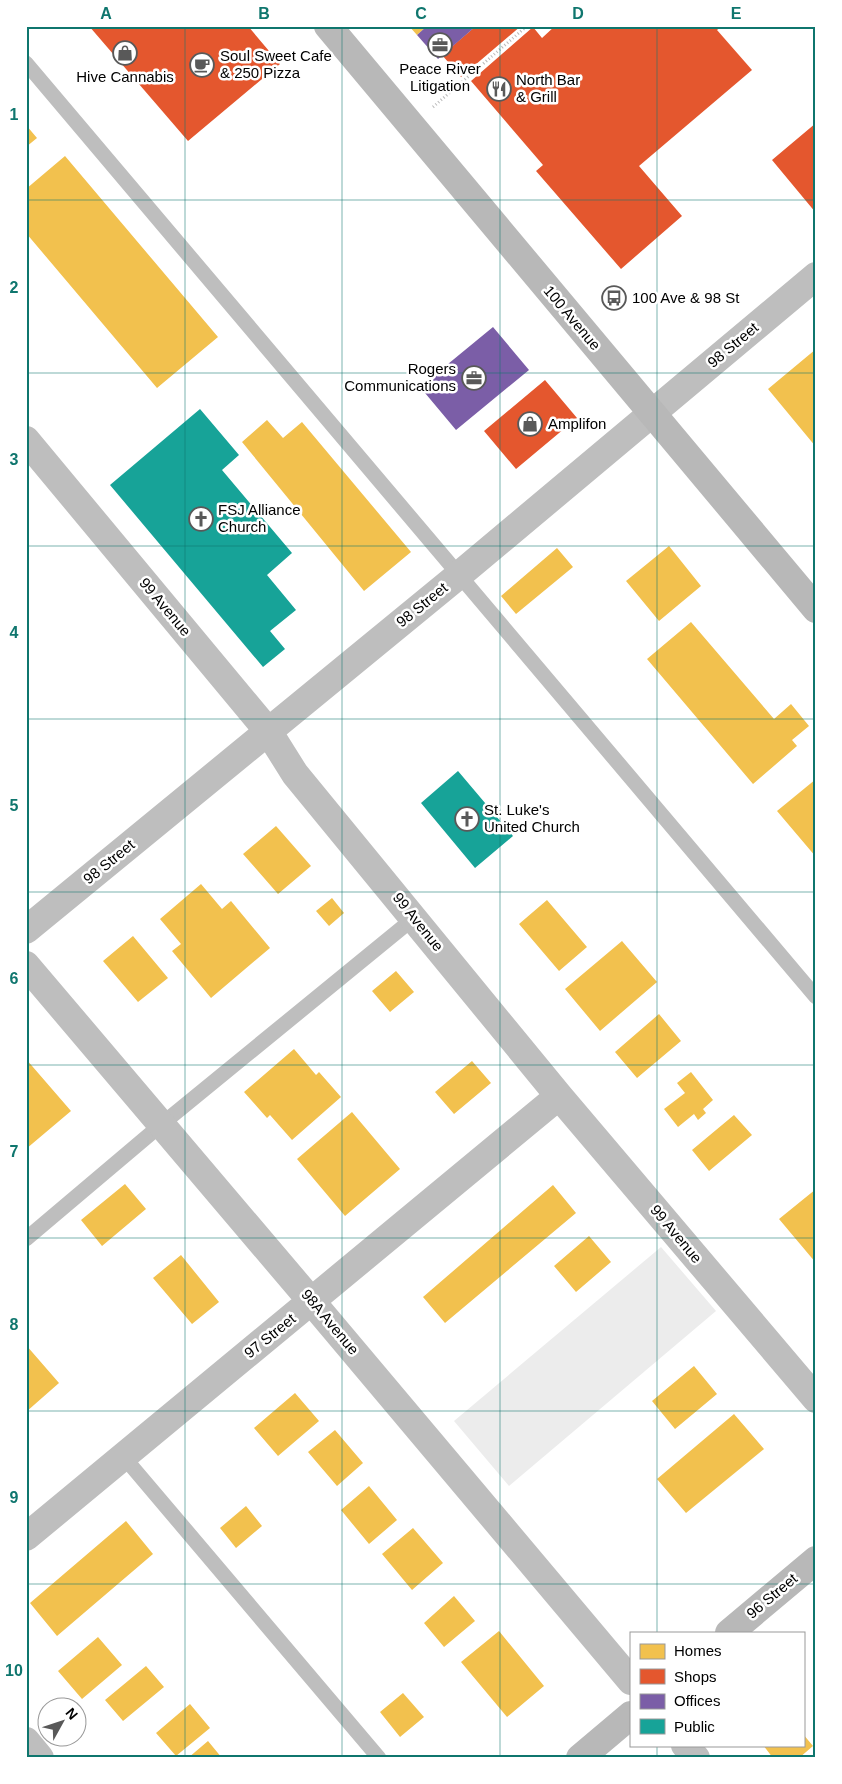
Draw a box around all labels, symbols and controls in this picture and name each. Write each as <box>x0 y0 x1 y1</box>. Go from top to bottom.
text: A <box>100 5 112 22</box>
text: B <box>258 5 270 22</box>
text: C <box>415 5 427 22</box>
text: D <box>572 5 584 22</box>
text: E <box>731 5 742 22</box>
office icon: Peace River Litigation <box>427 32 453 58</box>
shop icon: Hive Cannabis <box>112 40 138 66</box>
place label: Soul Sweet Cafe & 250 Pizza <box>220 47 332 81</box>
cafe icon: Soul Sweet Cafe & 250 Pizza <box>189 52 215 78</box>
place label: Peace River Litigation <box>399 60 481 94</box>
place label: Hive Cannabis <box>76 68 174 85</box>
place label: North Bar & Grill <box>516 71 580 105</box>
restaurant icon: North Bar & Grill <box>486 76 512 102</box>
text: 1 <box>10 106 19 123</box>
text: 2 <box>10 279 19 296</box>
street label: 100 Avenue <box>540 282 604 353</box>
bus stop icon: 100 Ave & 98 St <box>601 285 627 311</box>
place label: 100 Ave & 98 St <box>632 289 740 306</box>
street label: 98 Street <box>704 318 762 371</box>
place label: Rogers Communications <box>344 360 456 394</box>
office icon: Rogers Communications <box>461 365 487 391</box>
shop icon: Amplifon <box>517 411 543 437</box>
place label: Amplifon <box>548 415 606 432</box>
text: 3 <box>10 451 19 468</box>
place label: FSJ Alliance Church <box>218 501 301 535</box>
church icon: FSJ Alliance Church <box>188 506 214 532</box>
street label: 99 Avenue <box>136 574 195 639</box>
street label: 98 Street <box>393 578 451 630</box>
text: 4 <box>10 624 19 641</box>
text: 5 <box>10 797 19 814</box>
place label: St. Luke's United Church <box>484 801 580 835</box>
church icon: St. Luke's United Church <box>454 806 480 832</box>
street label: 98 Street <box>80 835 138 887</box>
street label: 99 Avenue <box>390 889 447 954</box>
text: 6 <box>10 970 19 987</box>
text: 7 <box>10 1143 19 1160</box>
street label: 99 Avenue <box>647 1201 706 1266</box>
street label: 98A Avenue <box>298 1286 363 1358</box>
street label: 97 Street <box>241 1309 299 1361</box>
text: 8 <box>10 1316 19 1333</box>
text: 9 <box>10 1489 19 1506</box>
street label: 96 Street <box>743 1569 801 1622</box>
legend <box>630 1632 804 1746</box>
text: Homes <box>674 1642 722 1659</box>
text: 10 <box>5 1662 23 1679</box>
text: Shops <box>674 1668 717 1685</box>
text: Offices <box>674 1692 720 1709</box>
north arrow <box>38 1696 88 1746</box>
text: N <box>63 1705 81 1723</box>
text: Public <box>674 1718 715 1735</box>

